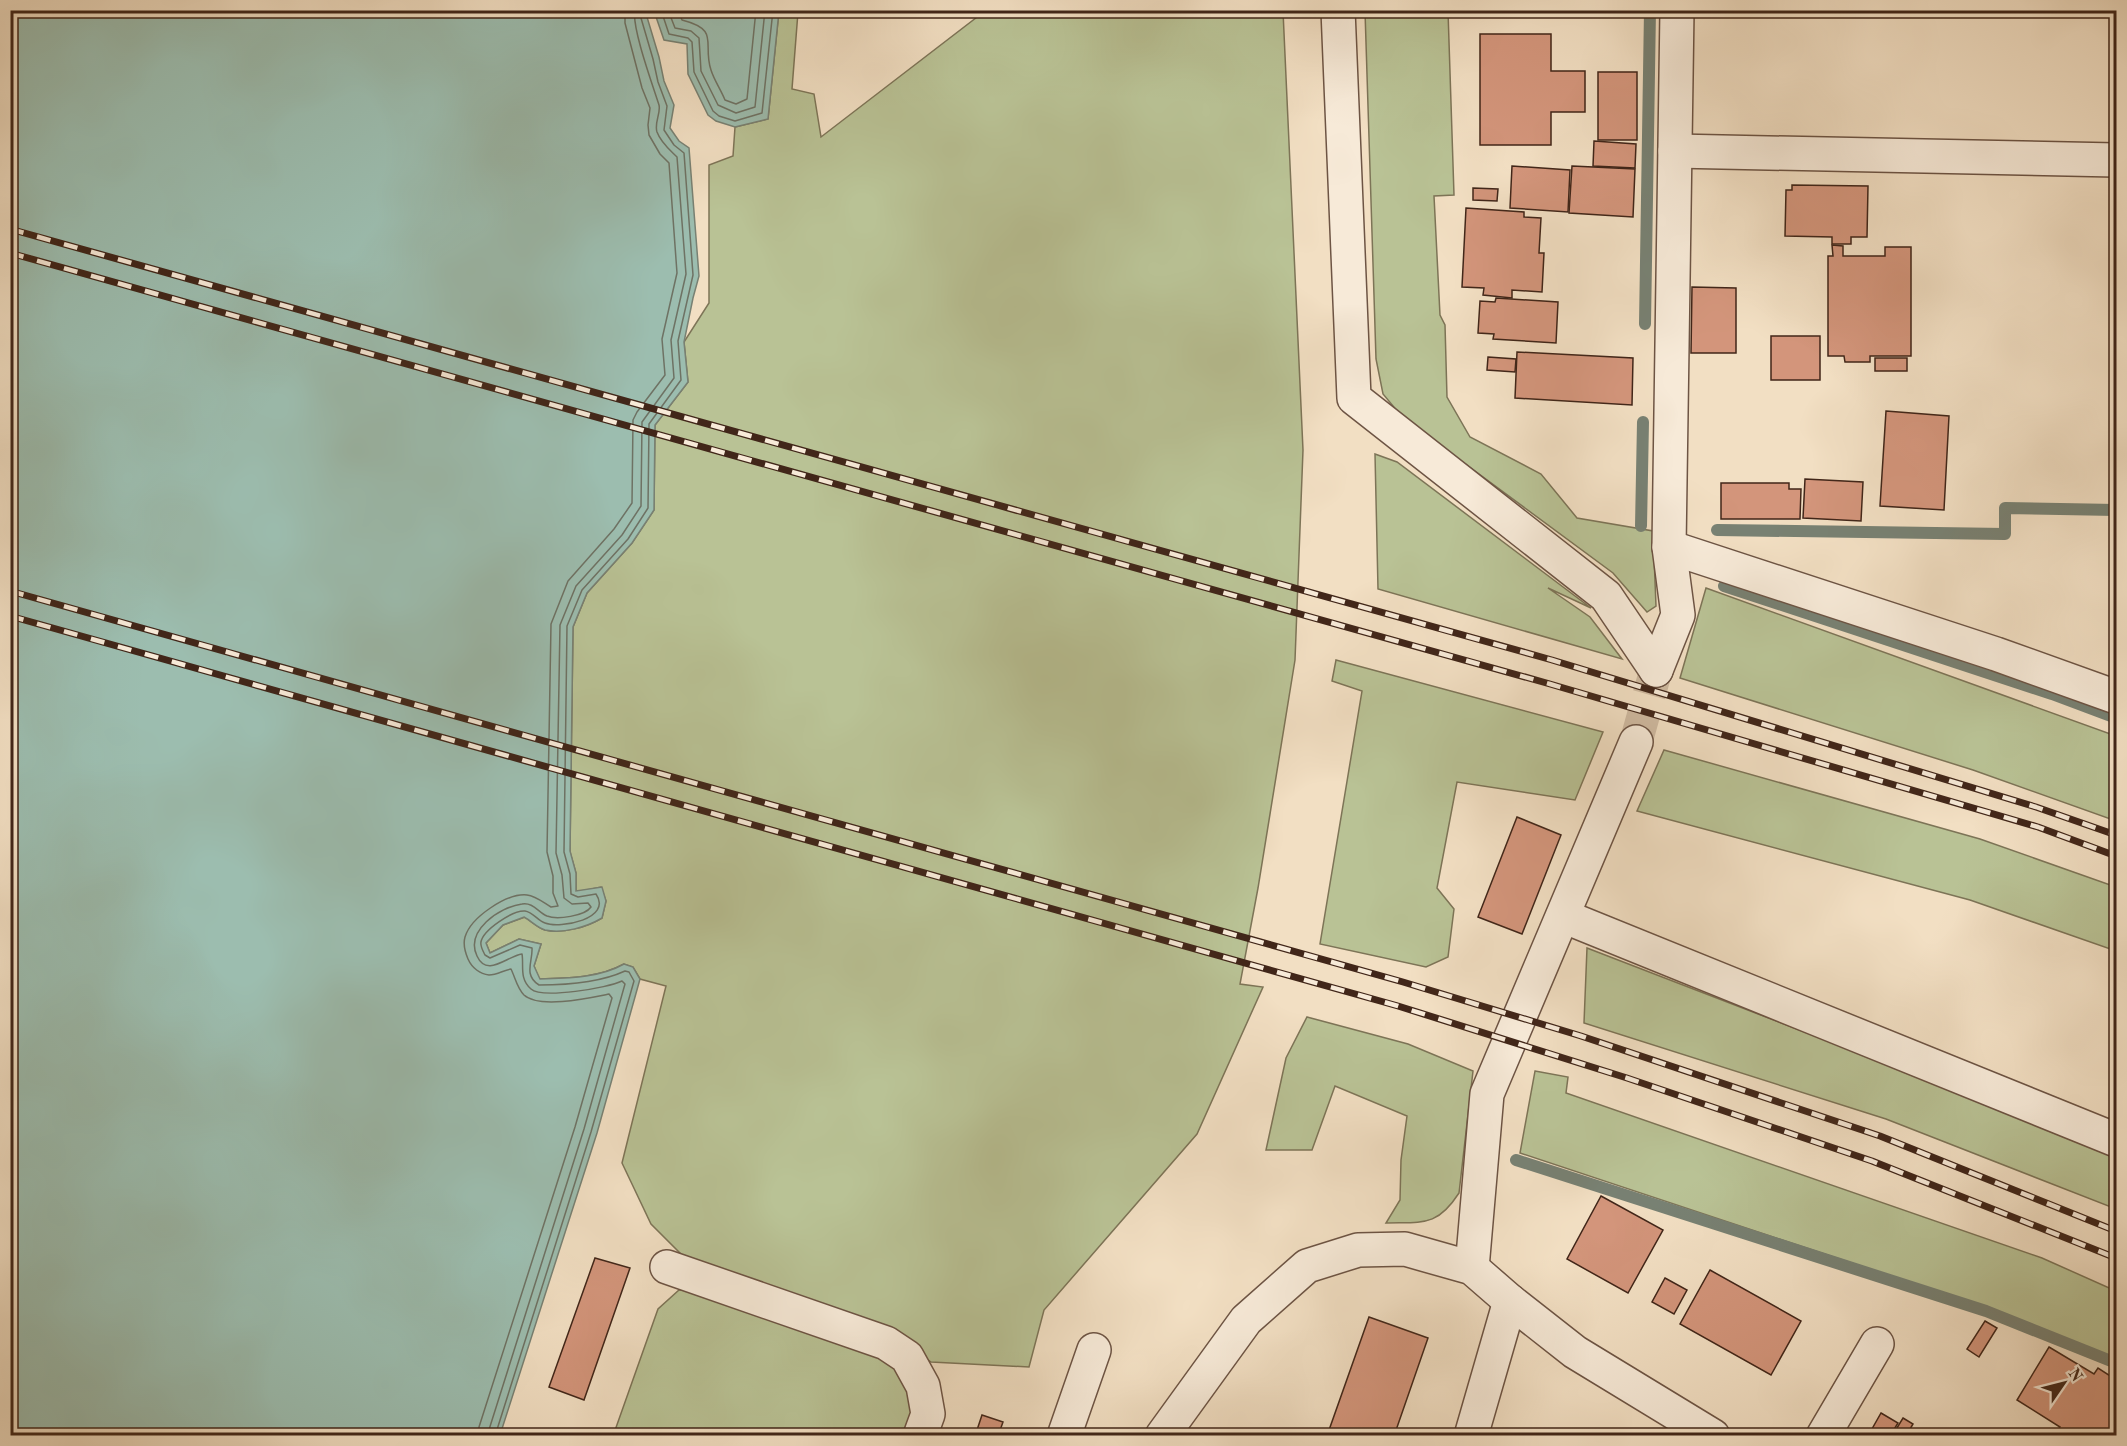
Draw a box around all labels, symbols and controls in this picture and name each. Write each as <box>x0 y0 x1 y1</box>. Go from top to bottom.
north arrow <box>2034 1353 2094 1413</box>
text: N <box>2065 1366 2085 1386</box>

